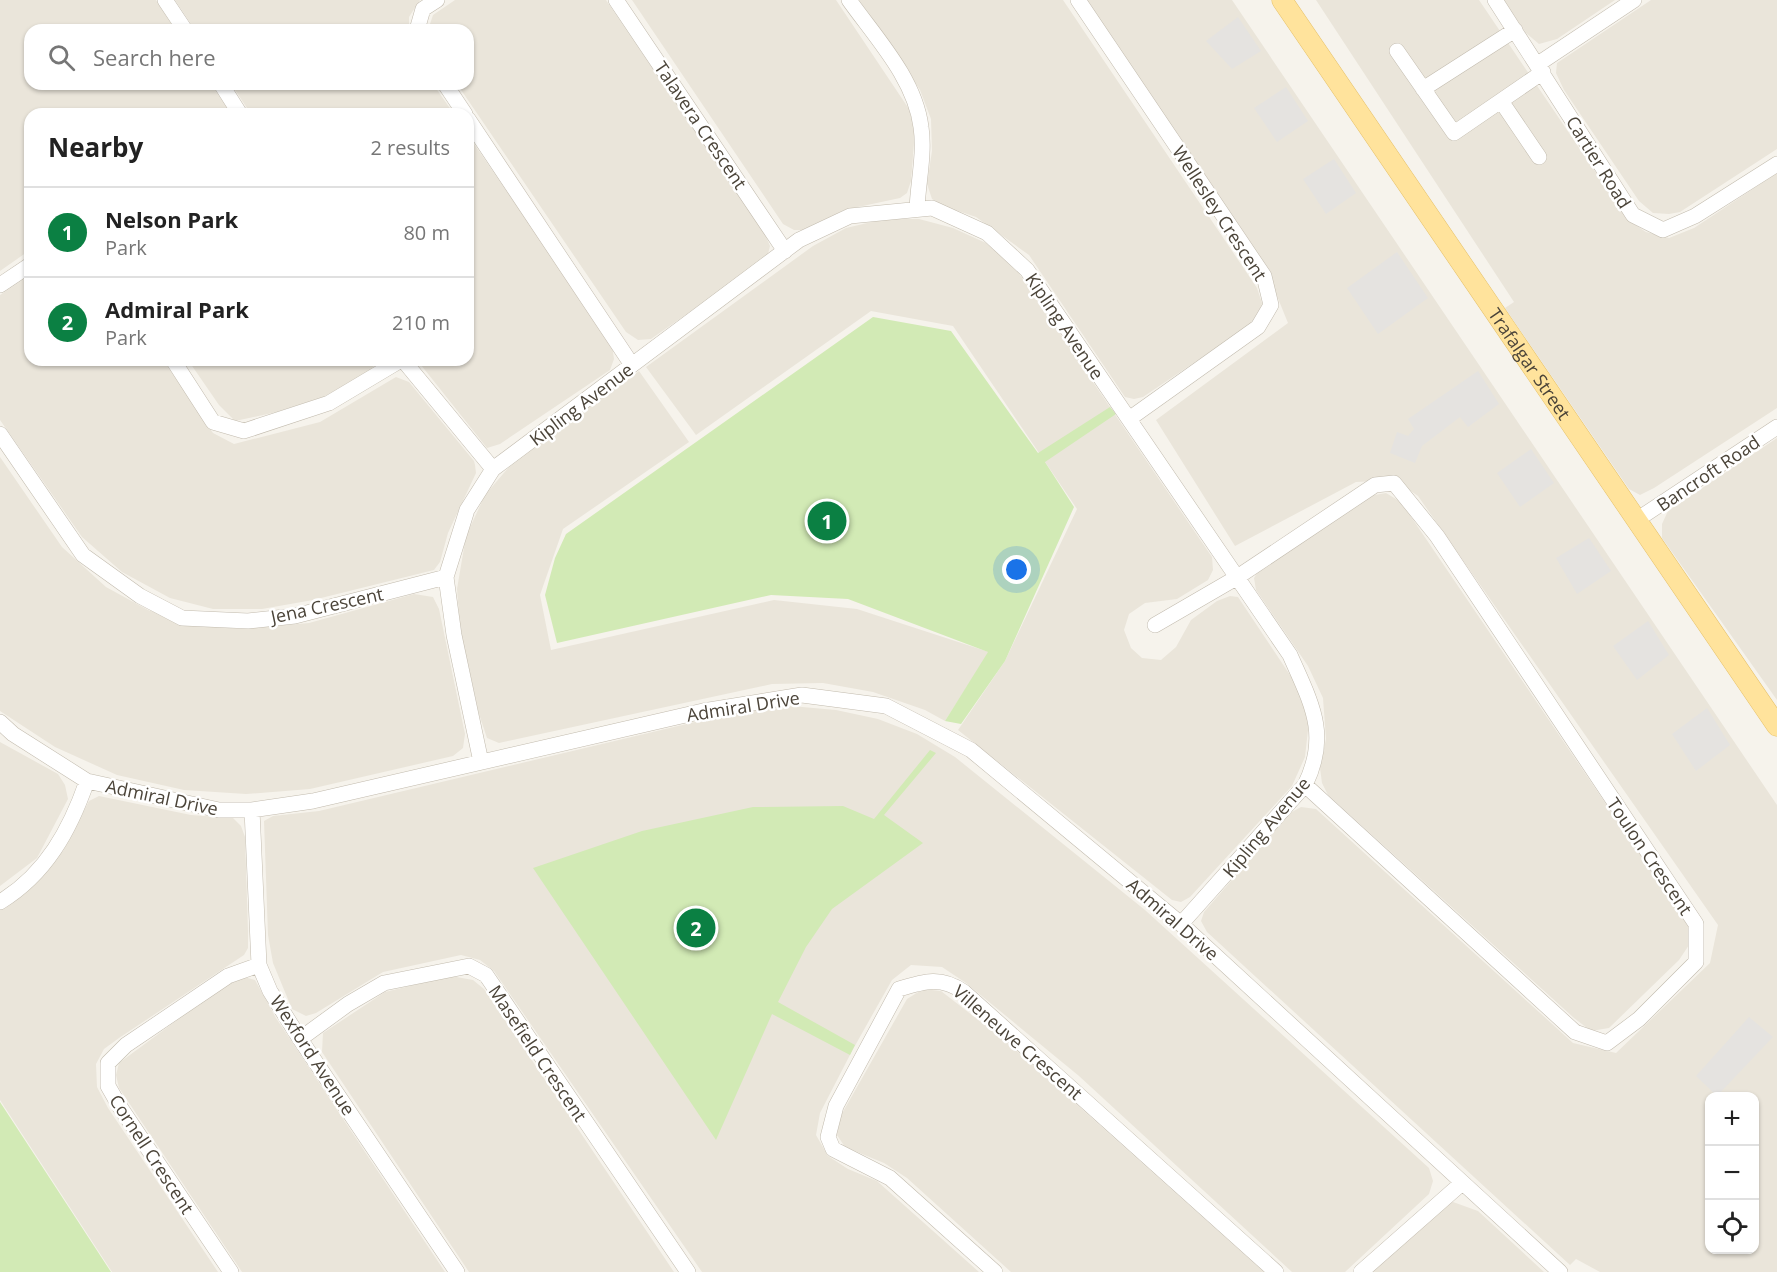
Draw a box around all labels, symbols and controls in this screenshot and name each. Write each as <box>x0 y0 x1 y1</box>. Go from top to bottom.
search box <box>24 24 474 90</box>
icon: search <box>45 41 78 74</box>
text: Search here <box>93 42 216 72</box>
street label: Talavera Crescent <box>649 56 753 194</box>
street label: Cartier Road <box>1561 111 1637 213</box>
text: Nearby <box>48 129 143 165</box>
text: 2 results <box>370 134 450 161</box>
street label: Wellesley Crescent <box>1167 141 1273 285</box>
text: Nelson Park <box>105 204 238 234</box>
text: 1 <box>62 219 73 246</box>
text: 80 m <box>403 219 450 246</box>
text: Park <box>105 234 147 261</box>
street label: Kipling Avenue <box>1020 268 1110 384</box>
text: Admiral Park <box>105 294 249 324</box>
street label: Trafalgar Street <box>1483 303 1576 424</box>
text: 2 <box>62 309 73 336</box>
text: 210 m <box>392 309 450 336</box>
text: Park <box>105 324 147 351</box>
street label: Kipling Avenue <box>524 357 638 451</box>
street label: Bancroft Road <box>1652 430 1764 516</box>
pin: 1 <box>808 498 846 544</box>
your location <box>1002 555 1031 584</box>
street label: Jena Crescent <box>267 581 385 629</box>
street label: Admiral Drive <box>685 685 801 727</box>
street label: Kipling Avenue <box>1217 772 1315 882</box>
street label: Admiral Drive <box>104 773 220 821</box>
street label: Toulon Crescent <box>1602 793 1698 919</box>
street label: Admiral Drive <box>1122 872 1224 966</box>
pin: 2 <box>676 906 716 950</box>
street label: Villeneuve Crescent <box>948 979 1088 1105</box>
street label: Masefield Crescent <box>483 980 593 1126</box>
street label: Wexford Avenue <box>265 990 361 1120</box>
street label: Cornell Crescent <box>104 1090 200 1218</box>
map controls <box>1705 1092 1759 1254</box>
button: + <box>1705 1092 1759 1146</box>
button: − <box>1705 1146 1759 1200</box>
button: locate <box>1705 1200 1759 1254</box>

